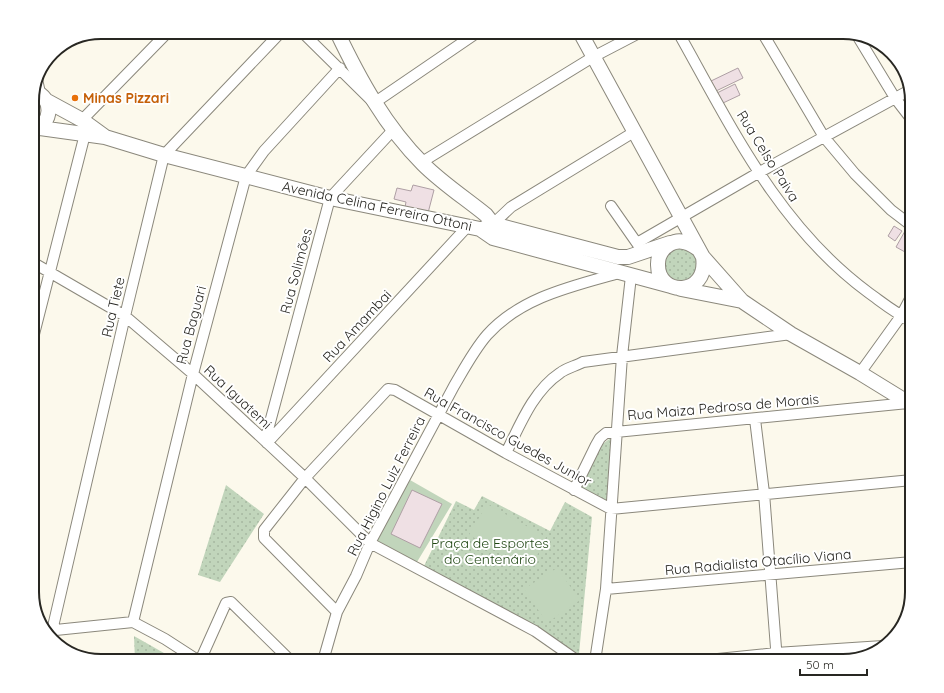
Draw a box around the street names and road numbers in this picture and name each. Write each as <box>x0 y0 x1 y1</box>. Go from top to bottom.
street label: Rua Celso Paiva <box>733 107 803 205</box>
street label: Avenida Celina Ferreira Ottoni <box>280 177 474 235</box>
street label: Rua Solimões <box>276 226 316 316</box>
street label: Rua Tiete <box>97 275 129 339</box>
street label: Rua Baguari <box>172 284 210 366</box>
street label: Rua Amambai <box>319 286 395 366</box>
street label: Rua Iguatemi <box>200 361 276 433</box>
street label: Rua Francisco Guedes Junior <box>421 383 595 491</box>
street label: Rua Maiza Pedrosa de Morais <box>626 390 820 424</box>
street label: Rua Higino Luiz Ferreira <box>343 413 429 559</box>
street label: Rua Radialista Otacílio Viana <box>664 545 852 579</box>

